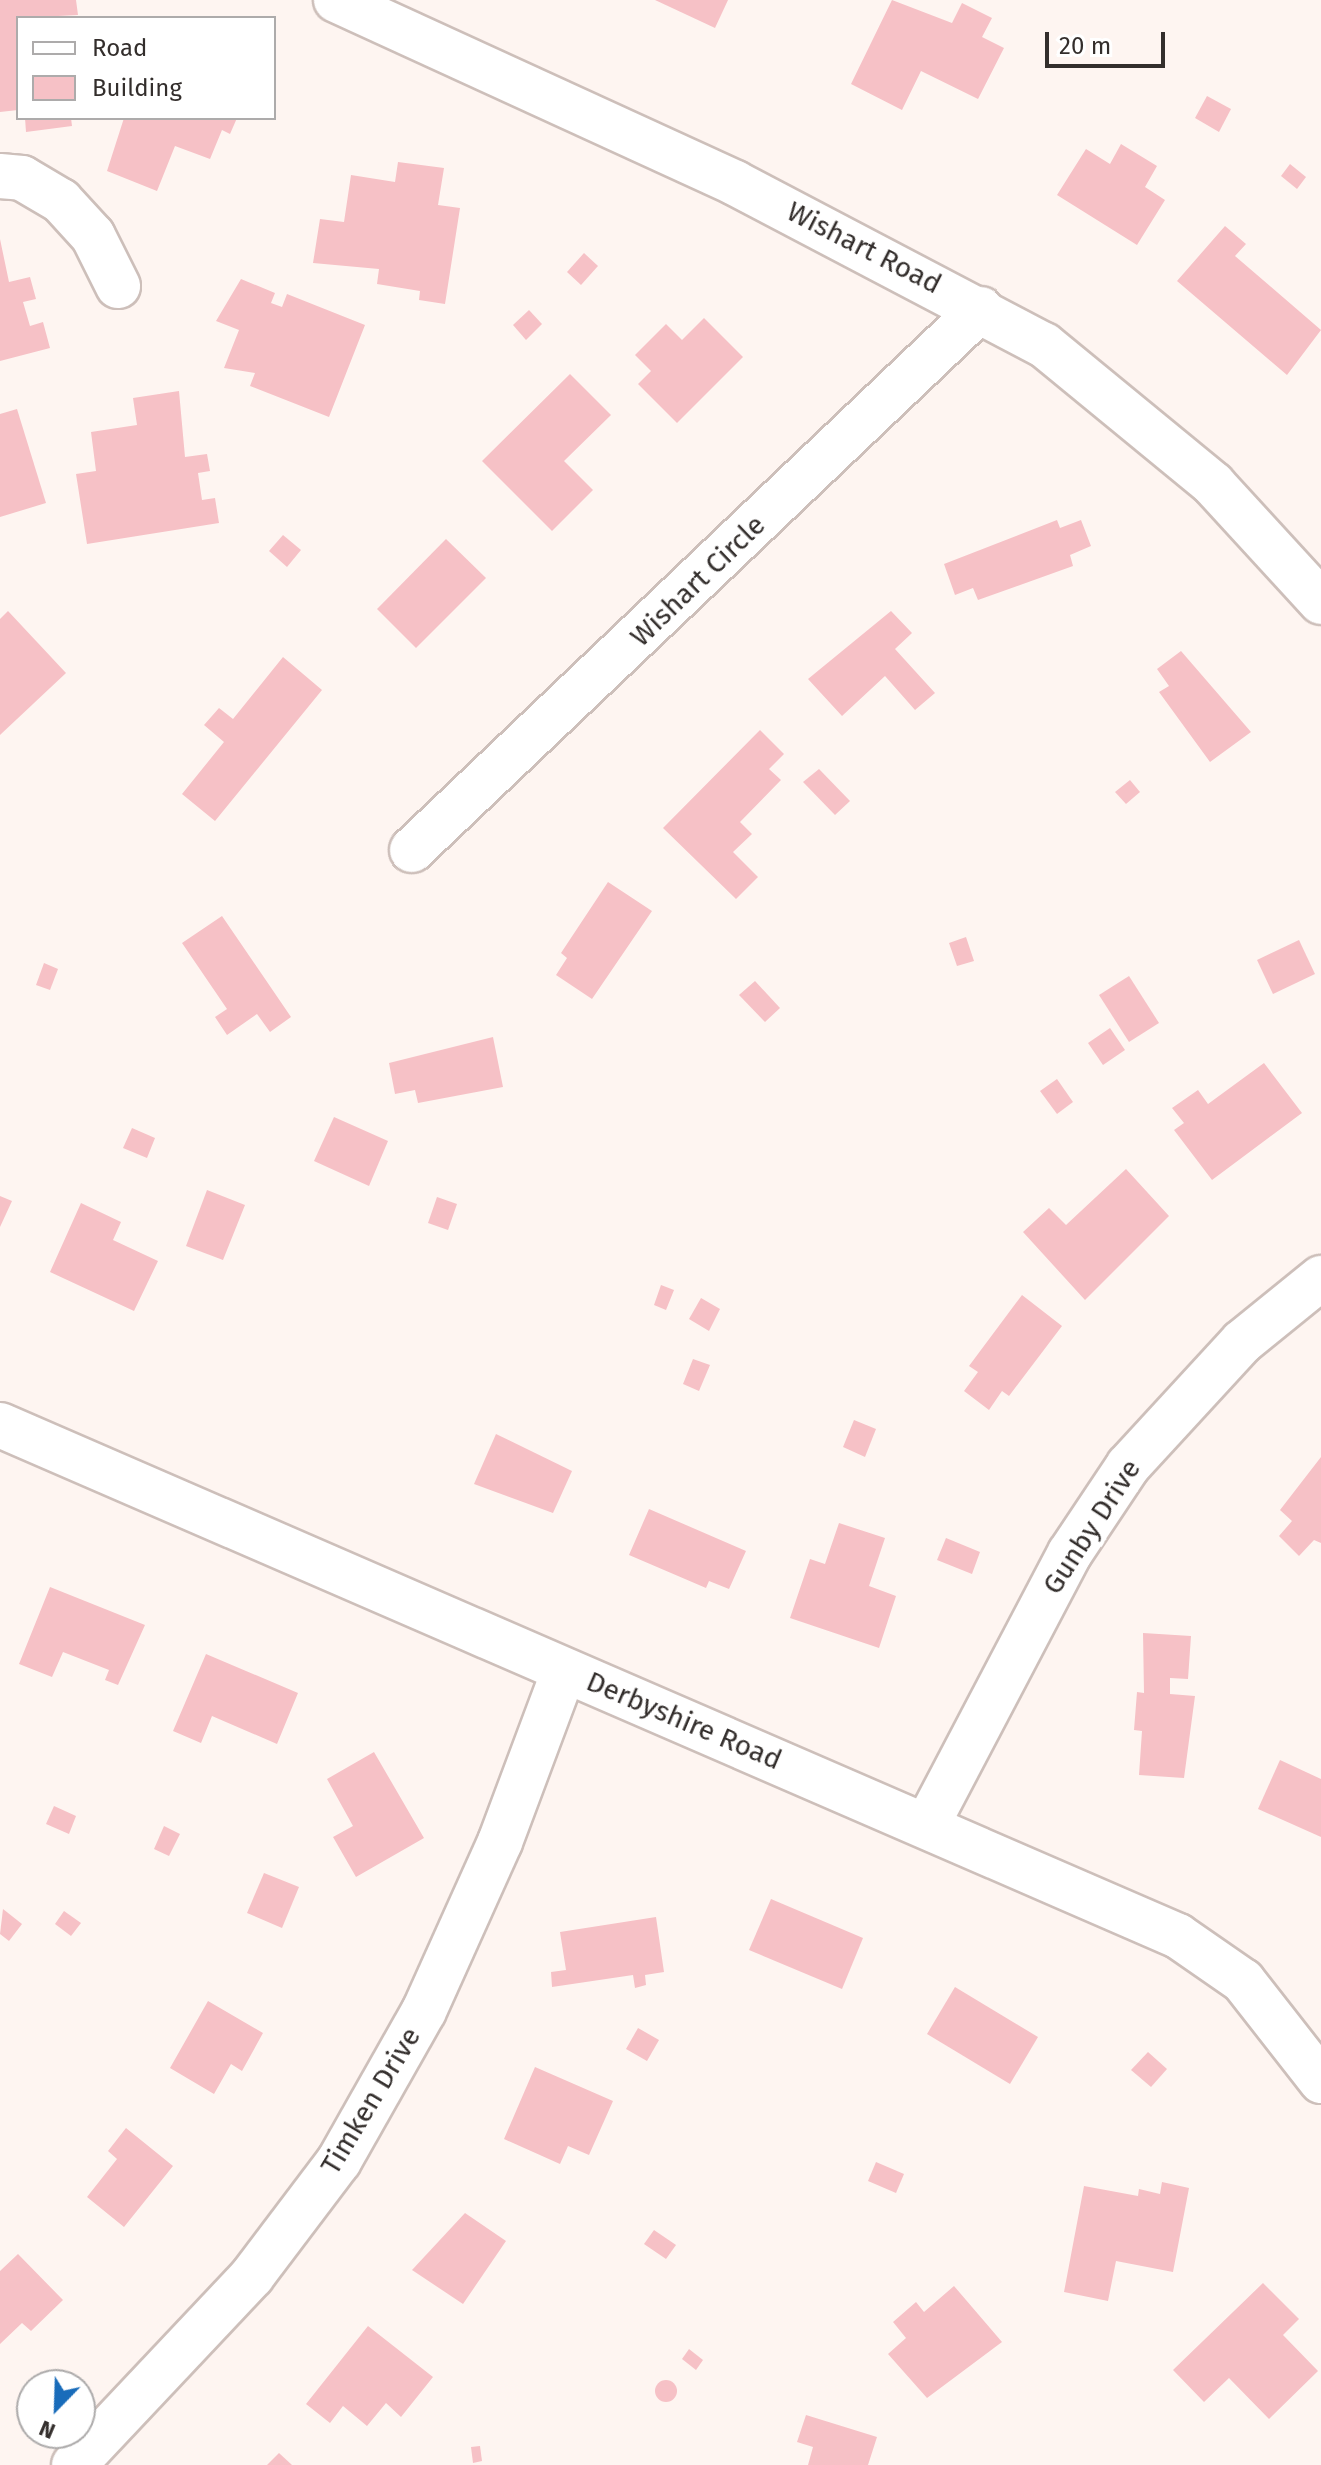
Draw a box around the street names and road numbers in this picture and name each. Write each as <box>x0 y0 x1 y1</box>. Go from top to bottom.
street label: Wishart Road <box>781 195 947 301</box>
street label: Wishart Circle <box>624 508 772 654</box>
street label: Gunby Drive <box>1036 1453 1148 1601</box>
street label: Derbyshire Road <box>581 1665 787 1777</box>
street label: Timken Drive <box>314 2022 428 2180</box>

